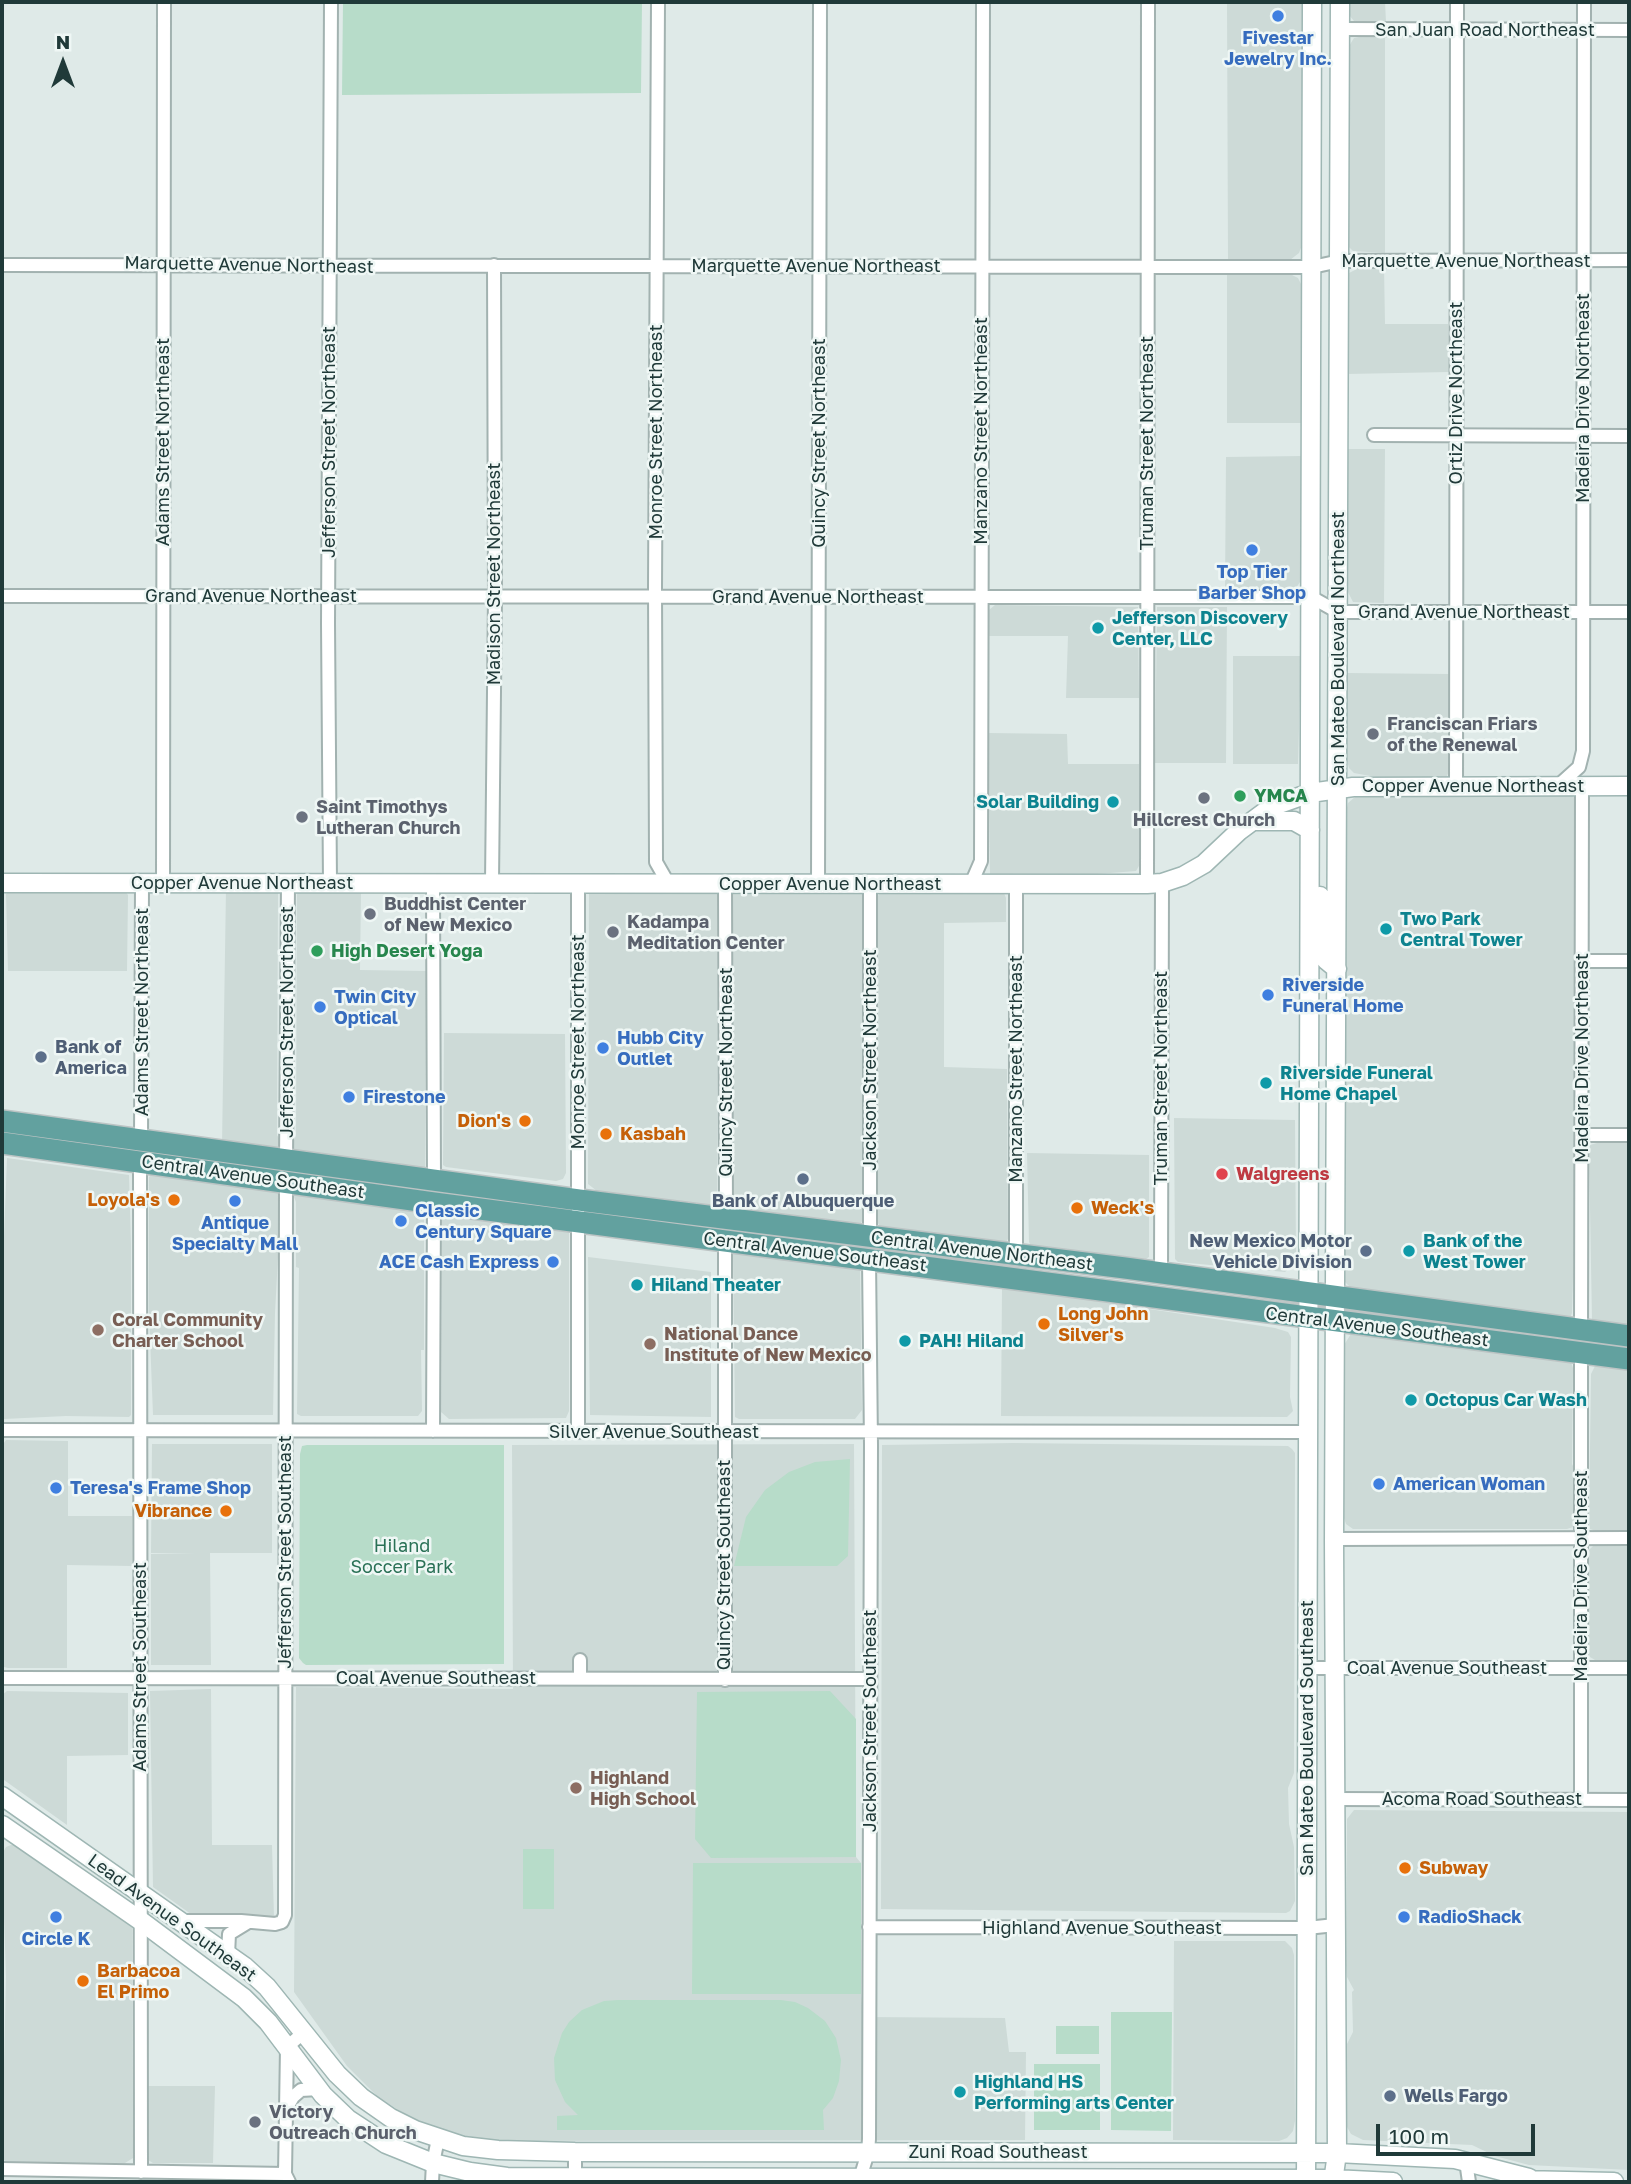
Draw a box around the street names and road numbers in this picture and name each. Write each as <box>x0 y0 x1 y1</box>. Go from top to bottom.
street label: San Juan Road Northeast <box>1375 19 1595 41</box>
street label: Marquette Avenue Northeast <box>1341 250 1591 272</box>
street label: Marquette Avenue Northeast <box>124 252 374 278</box>
street label: Marquette Avenue Northeast <box>691 255 941 277</box>
street label: Madeira Drive Northeast <box>1572 293 1594 503</box>
street label: Ortiz Drive Northeast <box>1445 302 1467 484</box>
street label: Manzano Street Northeast <box>970 317 992 545</box>
street label: Monroe Street Northeast <box>645 324 667 540</box>
street label: Jefferson Street Northeast <box>318 326 340 558</box>
street label: Truman Street Northeast <box>1136 336 1158 550</box>
street label: Adams Street Northeast <box>152 338 174 546</box>
street label: Quincy Street Northeast <box>808 338 830 548</box>
street label: Madison Street Northeast <box>483 463 505 685</box>
street label: San Mateo Boulevard Northeast <box>1327 512 1349 786</box>
street label: Grand Avenue Northeast <box>145 585 357 607</box>
street label: Grand Avenue Northeast <box>712 586 924 608</box>
street label: Grand Avenue Northeast <box>1358 601 1570 623</box>
street label: Copper Avenue Northeast <box>1362 775 1584 797</box>
street label: Copper Avenue Northeast <box>131 872 353 894</box>
street label: Copper Avenue Northeast <box>719 873 941 895</box>
street label: Jefferson Street Northeast <box>276 906 298 1138</box>
street label: Adams Street Northeast <box>131 908 153 1116</box>
street label: Monroe Street Northeast <box>567 934 589 1150</box>
street label: Jackson Street Northeast <box>859 949 881 1171</box>
street label: Madeira Drive Northeast <box>1571 953 1593 1163</box>
street label: Manzano Street Northeast <box>1005 955 1027 1183</box>
street label: Quincy Street Northeast <box>715 967 737 1177</box>
street label: Truman Street Northeast <box>1150 971 1172 1185</box>
street label: Central Avenue Southeast <box>140 1151 366 1203</box>
street label: Central Avenue Northeast <box>870 1227 1094 1275</box>
street label: Central Avenue Southeast <box>702 1228 928 1276</box>
street label: Central Avenue Southeast <box>1264 1303 1490 1351</box>
street label: Silver Avenue Southeast <box>549 1421 759 1443</box>
street label: Jefferson Street Southeast <box>274 1435 296 1669</box>
street label: Quincy Street Southeast <box>713 1460 735 1670</box>
street label: Madeira Drive Southeast <box>1570 1470 1592 1682</box>
street label: Adams Street Southeast <box>129 1562 151 1772</box>
street label: San Mateo Boulevard Southeast <box>1296 1600 1318 1876</box>
street label: Jackson Street Southeast <box>859 1610 881 1832</box>
street label: Coal Avenue Southeast <box>1347 1657 1547 1679</box>
street label: Coal Avenue Southeast <box>336 1667 536 1689</box>
street label: Acoma Road Southeast <box>1382 1788 1582 1810</box>
street label: Lead Avenue Southeast <box>83 1850 261 1986</box>
street label: Highland Avenue Southeast <box>982 1917 1222 1939</box>
street label: Zuni Road Southeast <box>908 2141 1088 2163</box>

